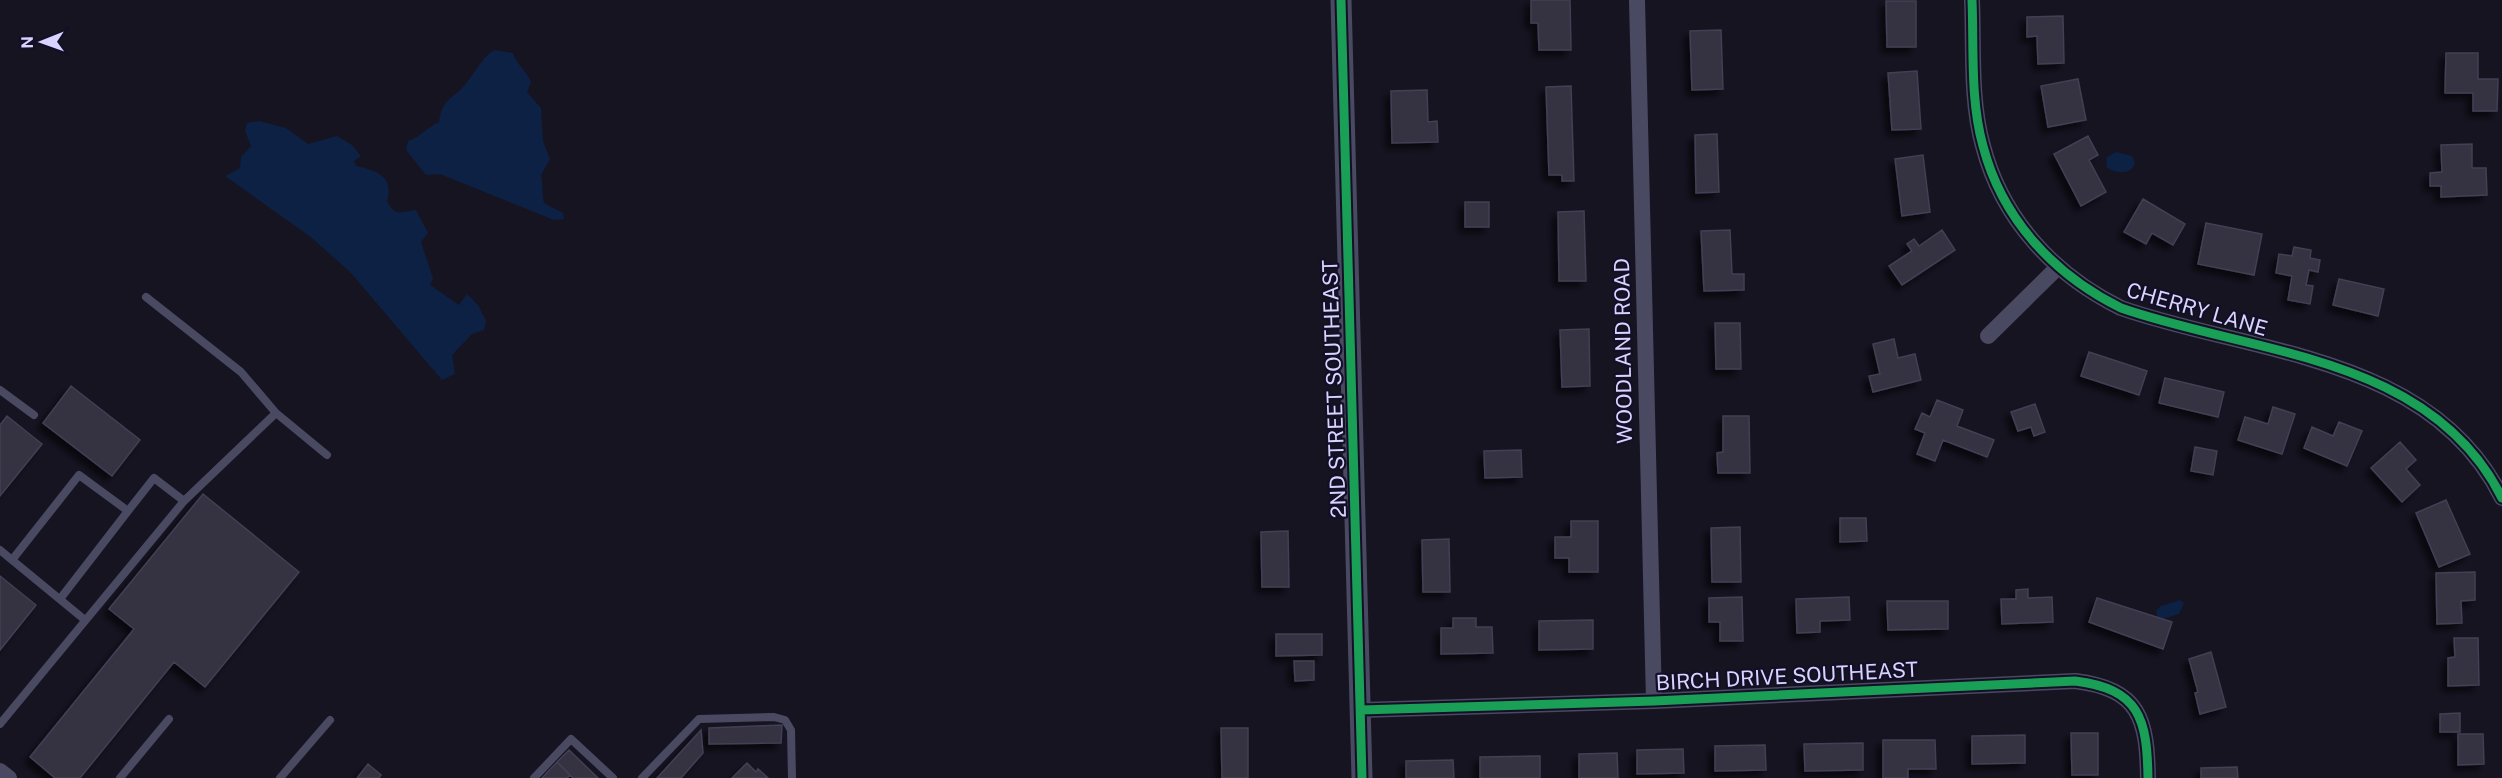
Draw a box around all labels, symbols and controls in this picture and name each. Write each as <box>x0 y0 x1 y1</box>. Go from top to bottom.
north arrow <box>12 12 72 72</box>
text: N <box>18 36 37 49</box>
street label: WOODLAND ROAD <box>1609 258 1637 444</box>
street label: 2ND STREET SOUTHEAST <box>1317 259 1351 519</box>
street label: CHERRY LANE <box>2124 277 2270 341</box>
street label: BIRCH DRIVE SOUTHEAST <box>1655 657 1919 695</box>

